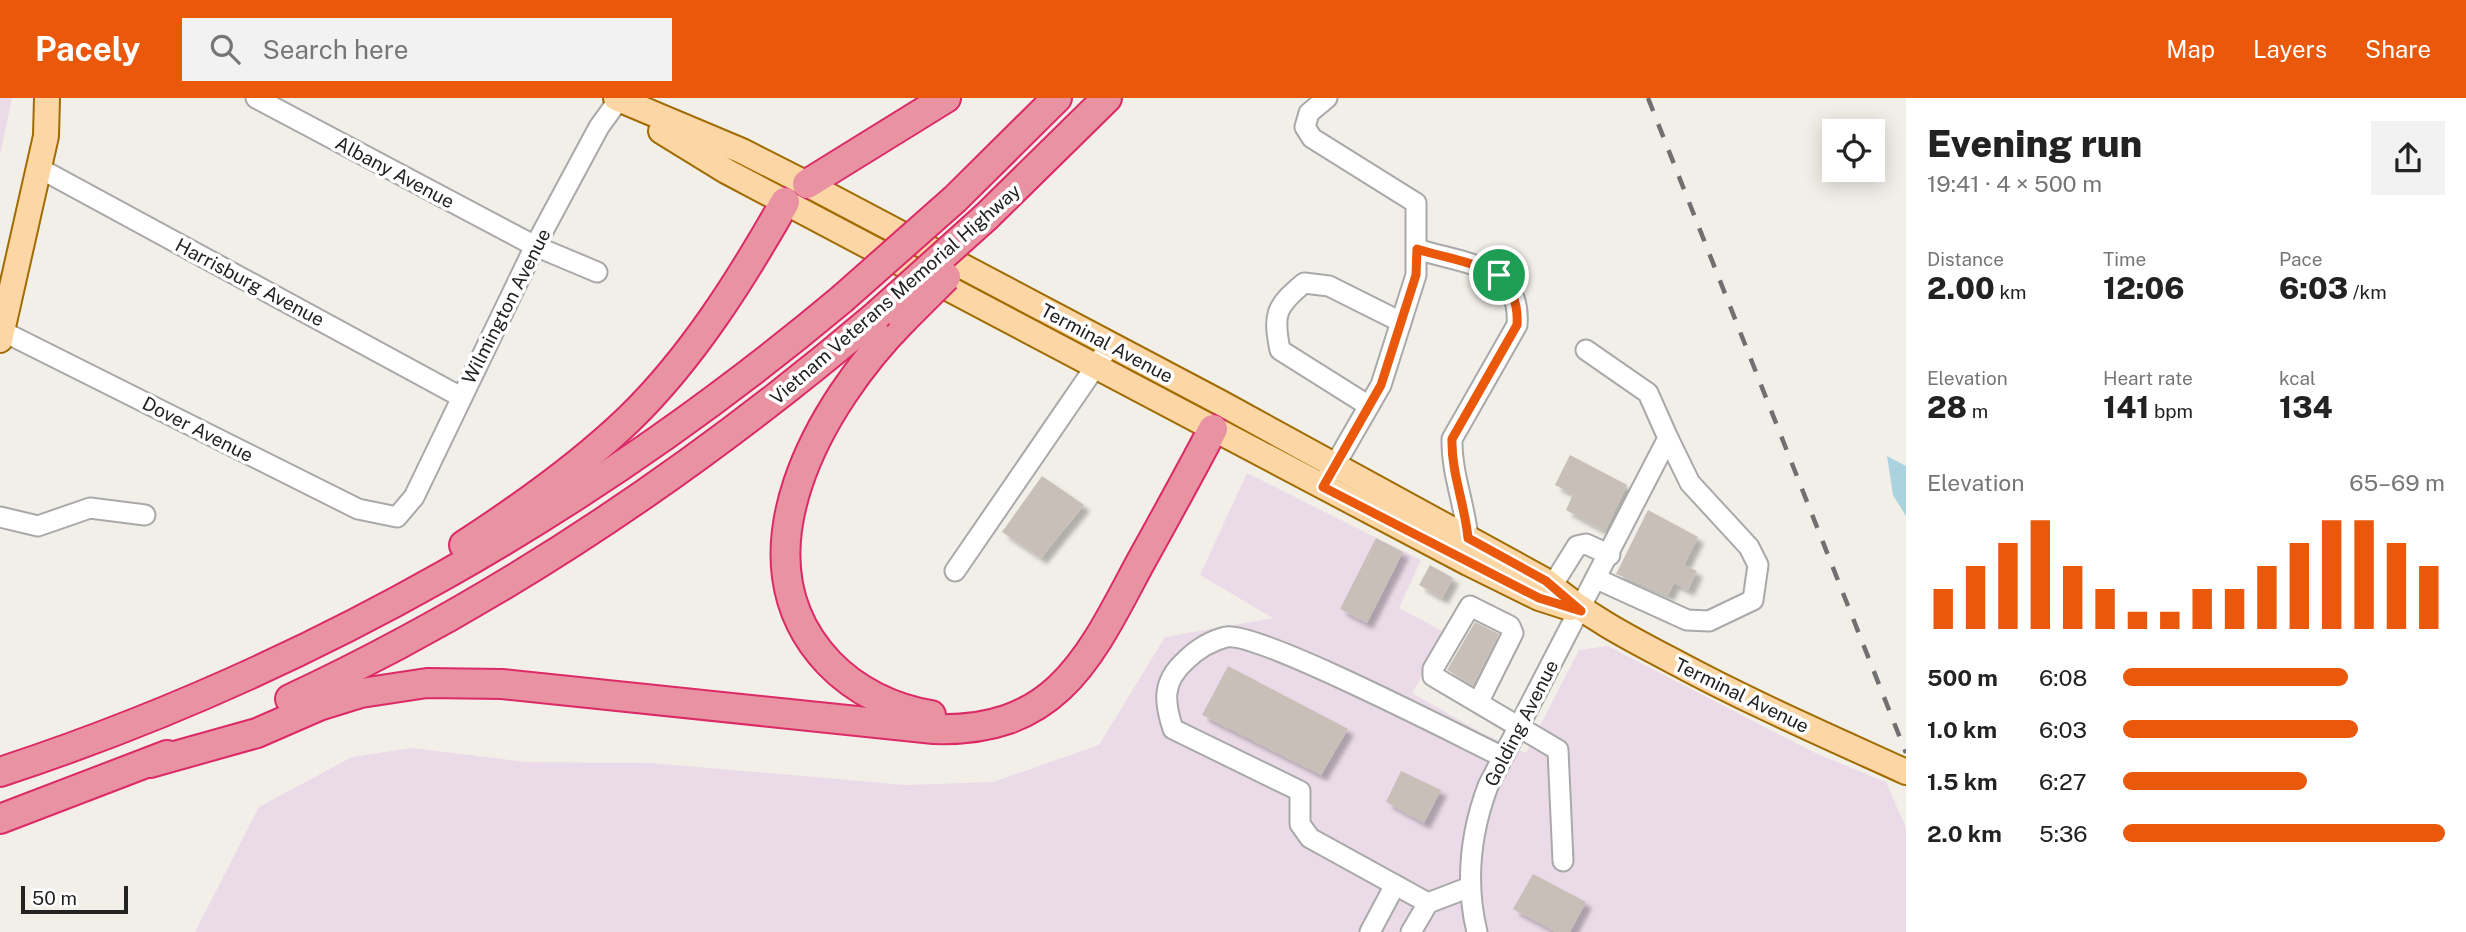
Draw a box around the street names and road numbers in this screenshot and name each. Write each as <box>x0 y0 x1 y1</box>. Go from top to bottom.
street label: Albany Avenue <box>332 131 458 213</box>
street label: Vietnam Veterans Memorial Highway <box>765 179 1025 409</box>
street label: Wilmington Avenue <box>457 225 555 387</box>
street label: Harrisburg Avenue <box>172 233 328 331</box>
street label: Terminal Avenue <box>1037 299 1177 387</box>
street label: Dover Avenue <box>139 392 257 466</box>
street label: Terminal Avenue <box>1671 653 1813 737</box>
street label: Golding Avenue <box>1480 656 1562 790</box>

